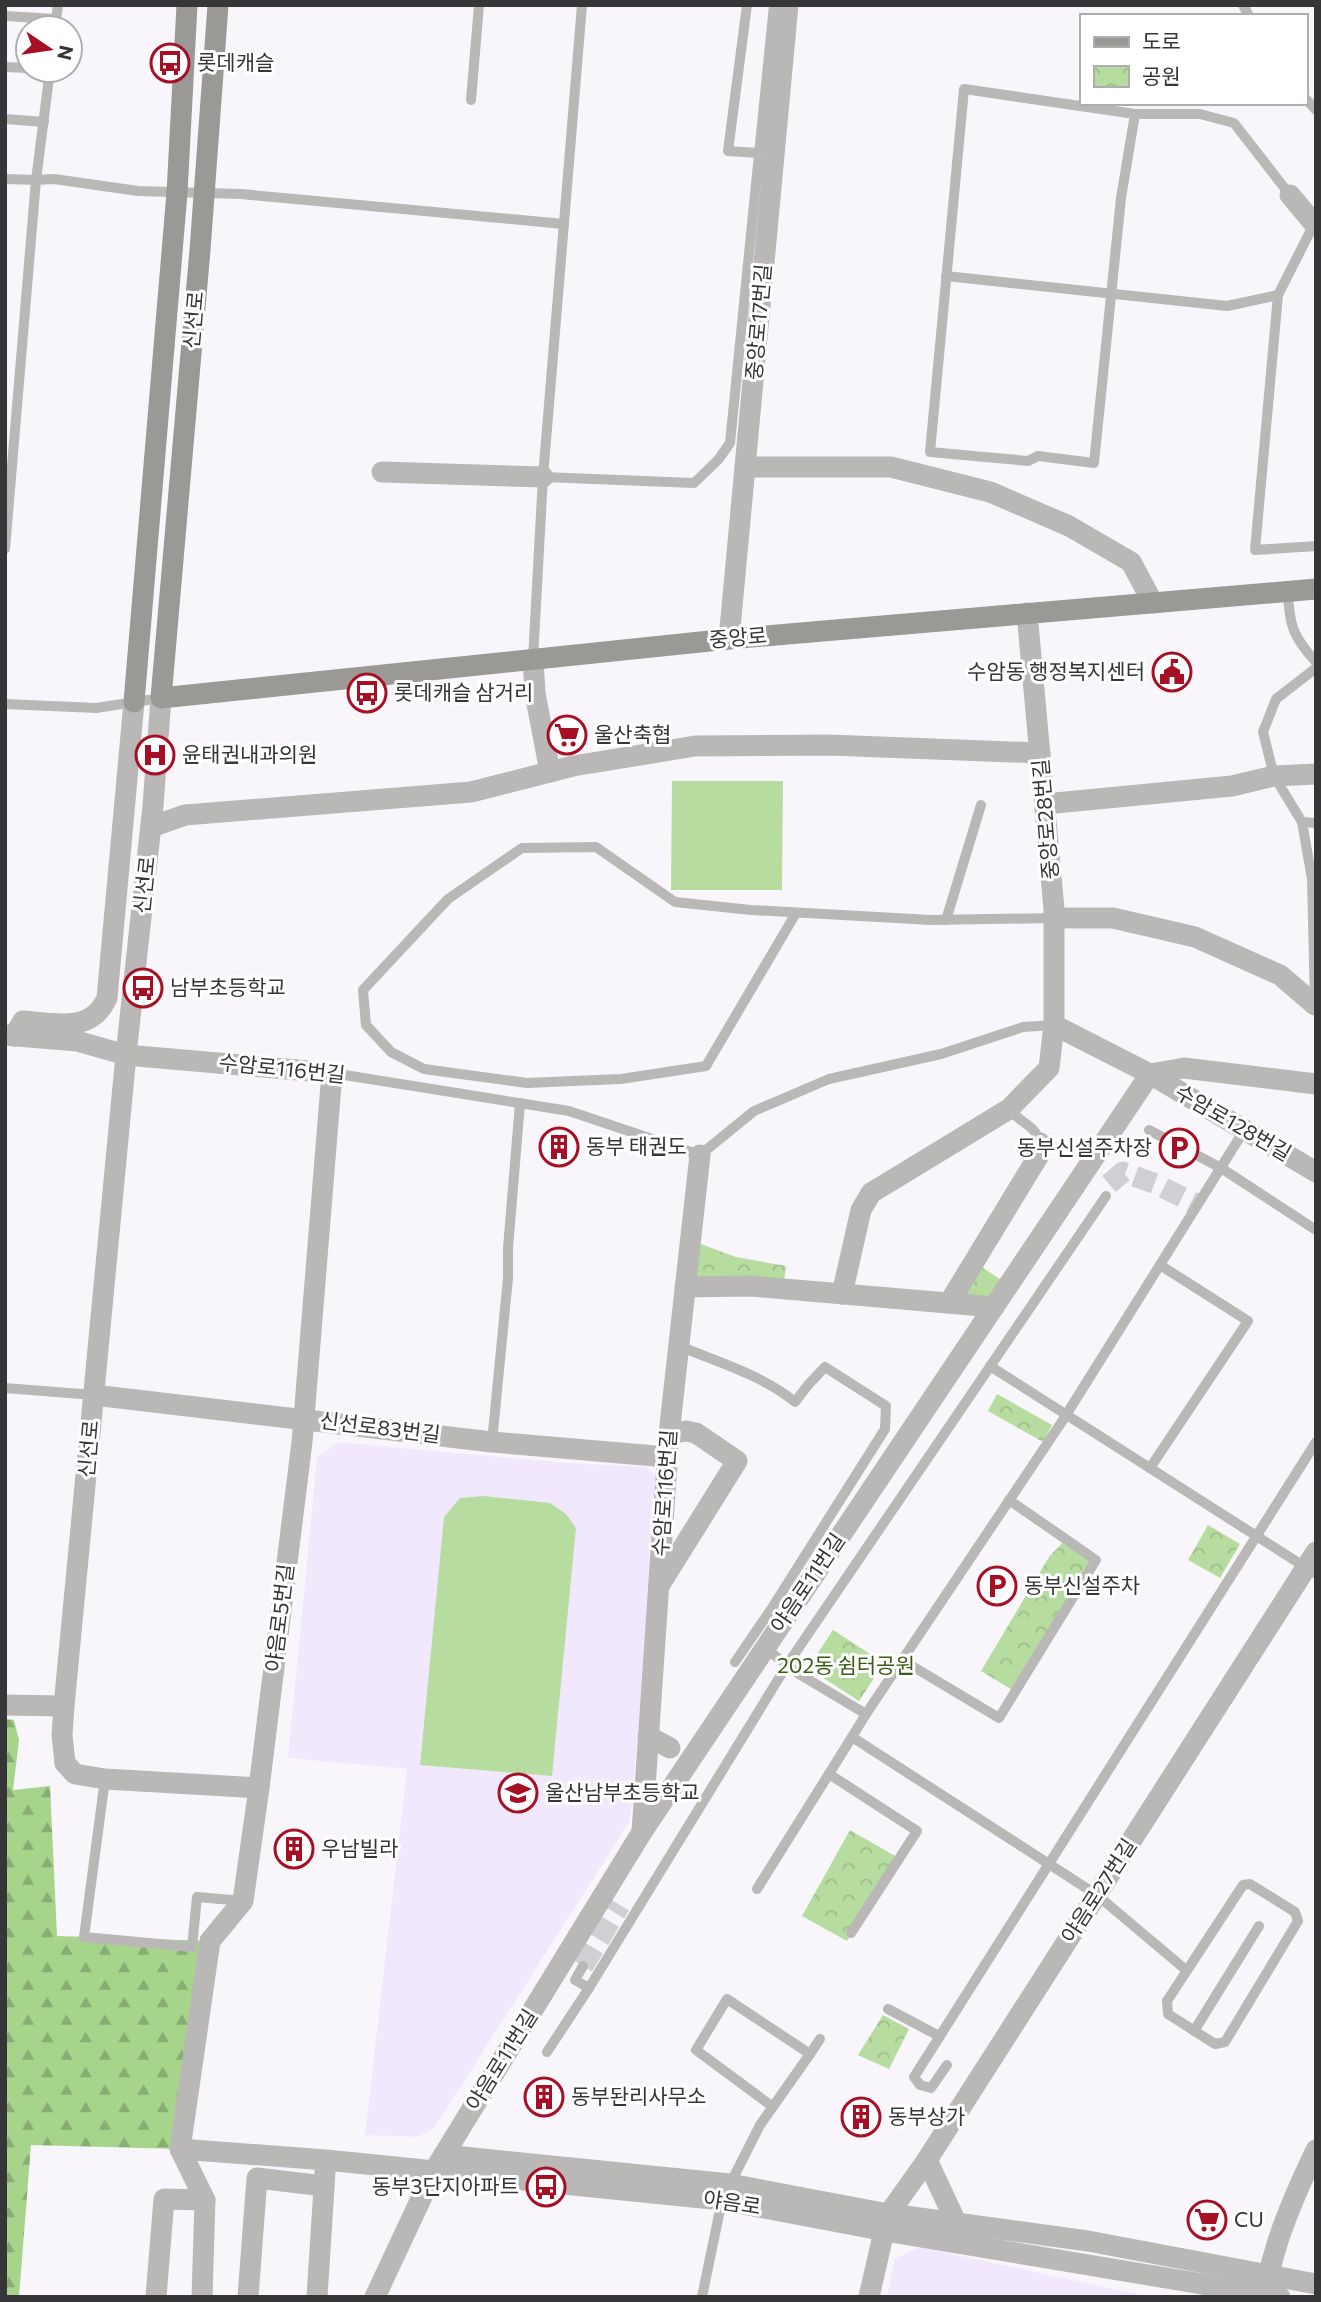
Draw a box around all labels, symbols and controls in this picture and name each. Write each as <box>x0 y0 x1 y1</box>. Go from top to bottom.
north arrow <box>14 14 84 84</box>
legend <box>1080 14 1307 105</box>
text: 도로 <box>1142 28 1181 53</box>
bus stop icon: 롯데캐슬 <box>149 42 191 84</box>
text: N <box>53 43 79 62</box>
place label: 롯데캐슬 <box>197 49 274 74</box>
text: 공원 <box>1142 63 1181 88</box>
street label: 중앙로17번길 <box>740 263 775 381</box>
street label: 신선로 <box>178 290 207 350</box>
street label: 중앙로 <box>708 622 768 651</box>
public building icon: 수암동 행정복지센터 <box>1151 651 1193 693</box>
place label: 수암동 행정복지센터 <box>967 658 1145 683</box>
bus stop icon: 롯데캐슬 삼거리 <box>346 672 388 714</box>
place label: 롯데캐슬 삼거리 <box>394 679 533 704</box>
supermarket icon: 울산축협 <box>546 714 588 756</box>
place label: 울산축협 <box>594 721 671 746</box>
hospital icon: 윤태권내과의원 <box>134 734 176 776</box>
place label: 윤태권내과의원 <box>182 741 317 766</box>
street label: 중앙로28번길 <box>1027 758 1062 880</box>
street label: 신선로 <box>128 855 159 915</box>
bus stop icon: 남부초등학교 <box>122 967 164 1009</box>
place label: 남부초등학교 <box>170 974 286 999</box>
street label: 수암로116번길 <box>218 1048 347 1087</box>
street label: 수암로128번길 <box>1171 1078 1296 1165</box>
building icon: 동부 태권도 <box>538 1126 580 1168</box>
parking icon: 동부신설주차장 <box>1158 1127 1200 1169</box>
place label: 동부 태권도 <box>586 1133 687 1158</box>
place label: 동부신설주차장 <box>1017 1134 1152 1159</box>
street label: 신선로83번길 <box>318 1407 442 1446</box>
street label: 신선로 <box>73 1419 102 1479</box>
street label: 수암로116번길 <box>647 1429 680 1557</box>
street label: 야음로11번길 <box>764 1528 849 1637</box>
street label: 야음로5번길 <box>259 1562 298 1673</box>
parking icon: 동부신설주차 <box>976 1565 1018 1607</box>
place label: 동부신설주차 <box>1024 1572 1140 1597</box>
park label: 202동 쉼터공원 <box>777 1652 915 1677</box>
school or university icon: 울산남부초등학교 <box>497 1772 539 1814</box>
place label: 울산남부초등학교 <box>545 1779 700 1804</box>
building icon: 우남빌라 <box>273 1828 315 1870</box>
street label: 야음로27번길 <box>1055 1833 1141 1947</box>
place label: 우남빌라 <box>321 1835 398 1860</box>
street label: 야음로11번길 <box>460 2004 542 2114</box>
building icon: 동부돤리사무소 <box>523 2076 565 2118</box>
place label: 동부돤리사무소 <box>571 2083 706 2108</box>
building icon: 동부상가 <box>840 2096 882 2138</box>
place label: 동부상가 <box>888 2103 965 2128</box>
bus stop icon: 동부3단지아파트 <box>525 2166 567 2208</box>
place label: 동부3단지아파트 <box>372 2173 519 2198</box>
street label: 야음로 <box>702 2185 763 2218</box>
supermarket icon: CU <box>1186 2199 1228 2241</box>
place label: CU <box>1234 2206 1264 2231</box>

